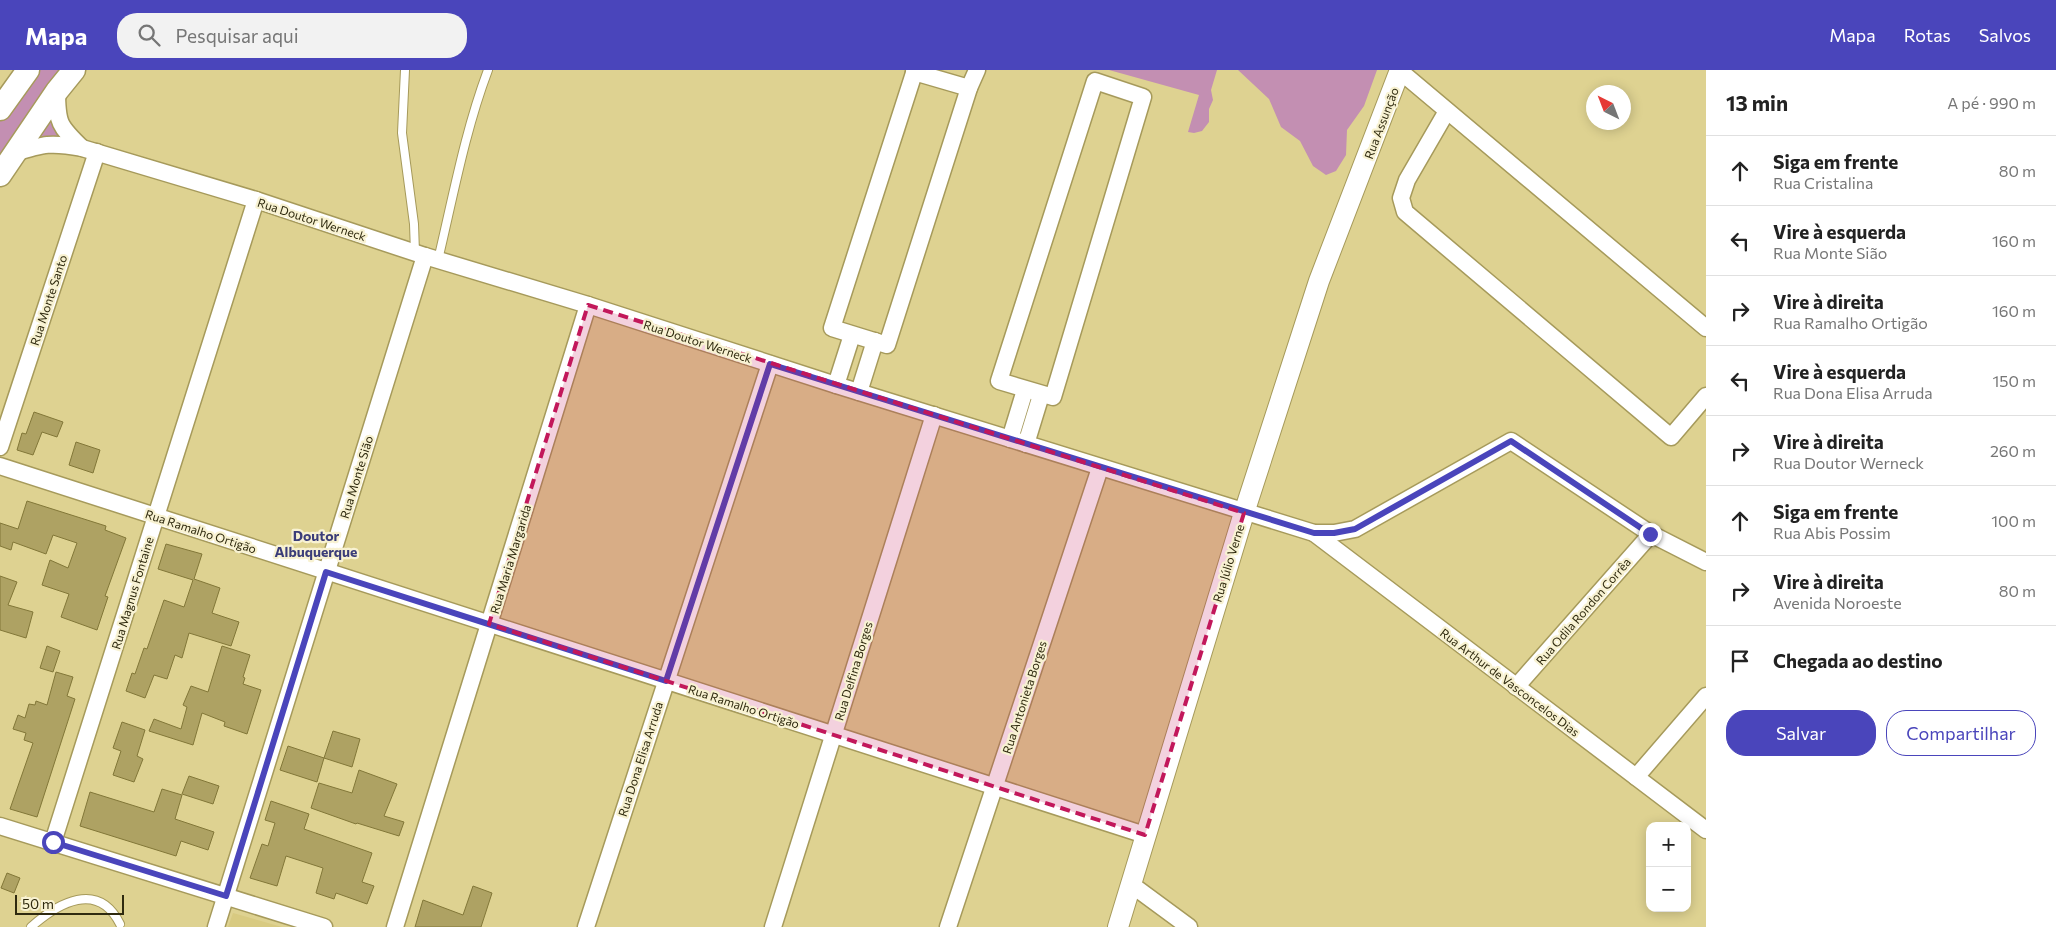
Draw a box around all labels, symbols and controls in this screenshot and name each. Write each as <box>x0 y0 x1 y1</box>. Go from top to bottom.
search box <box>117 13 467 58</box>
text: Mapa <box>25 21 87 50</box>
icon: search <box>135 21 163 49</box>
text: Pesquisar aqui <box>175 24 299 47</box>
text: Mapa <box>1829 24 1876 46</box>
text: Rotas <box>1904 24 1951 46</box>
text: Salvos <box>1979 24 2031 46</box>
street label: Rua Assunção <box>1361 85 1401 161</box>
north arrow <box>1586 85 1631 130</box>
text: 13 min <box>1726 90 1788 115</box>
text: A pé · 990 m <box>1947 93 2036 112</box>
text: Siga em frente <box>1773 150 1898 173</box>
icon: ahead <box>1726 157 1754 185</box>
text: 80 m <box>1999 161 2036 180</box>
text: Rua Cristalina <box>1773 173 1873 192</box>
street label: Rua Doutor Werneck <box>256 195 368 243</box>
text: Vire à esquerda <box>1773 220 1906 243</box>
icon: left <box>1726 227 1754 255</box>
text: 160 m <box>1992 231 2036 250</box>
text: Rua Monte Sião <box>1773 243 1887 262</box>
street label: Rua Monte Santo <box>27 253 69 347</box>
text: Vire à direita <box>1773 290 1884 313</box>
icon: right <box>1726 297 1754 325</box>
text: 160 m <box>1992 301 2036 320</box>
text: Rua Ramalho Ortigão <box>1773 313 1928 332</box>
street label: Rua Doutor Werneck <box>642 317 754 365</box>
text: Vire à esquerda <box>1773 360 1906 383</box>
icon: left <box>1726 367 1754 395</box>
text: 150 m <box>1993 371 2036 390</box>
text: Rua Dona Elisa Arruda <box>1773 383 1933 402</box>
text: Vire à direita <box>1773 430 1884 453</box>
street label: Rua Monte Sião <box>337 434 375 520</box>
icon: right <box>1726 437 1754 465</box>
text: 260 m <box>1990 441 2036 460</box>
text: Rua Doutor Werneck <box>1773 453 1924 472</box>
text: Siga em frente <box>1773 500 1898 523</box>
street label: Rua Maria Margarida <box>487 503 533 615</box>
street label: Rua Ramalho Ortigão <box>144 506 258 556</box>
icon: ahead <box>1726 507 1754 535</box>
text: 100 m <box>1991 511 2036 530</box>
street label: Rua Júlio Verne <box>1209 522 1247 604</box>
route end <box>1639 523 1662 546</box>
text: Rua Abis Possim <box>1773 523 1891 542</box>
district label: Doutor Albuquerque <box>275 527 357 560</box>
street label: Rua Magnus Fontaine <box>108 535 156 651</box>
street label: Rua Odila Rondon Corrêa <box>1533 555 1633 667</box>
text: Vire à direita <box>1773 570 1884 593</box>
icon: right <box>1726 577 1754 605</box>
text: 80 m <box>1999 581 2036 600</box>
text: Avenida Noroeste <box>1773 593 1902 612</box>
street label: Rua Delfina Borges <box>831 620 875 722</box>
street label: Rua Arthur de Vasconcelos Dias <box>1438 625 1582 739</box>
street label: Rua Antonieta Borges <box>999 639 1049 755</box>
icon: arrive <box>1726 647 1754 675</box>
text: Chegada ao destino <box>1773 649 1943 672</box>
street label: Rua Ramalho Ortigão <box>687 681 801 731</box>
street label: Rua Dona Elisa Arruda <box>615 700 665 818</box>
button: Salvar <box>1726 710 1876 756</box>
button: Compartilhar <box>1886 710 2036 756</box>
map controls <box>1646 822 1691 912</box>
button: + <box>1646 822 1691 867</box>
route start <box>42 831 65 854</box>
button: − <box>1646 867 1691 912</box>
scale bar <box>15 892 124 915</box>
text: 50 m <box>22 895 54 912</box>

